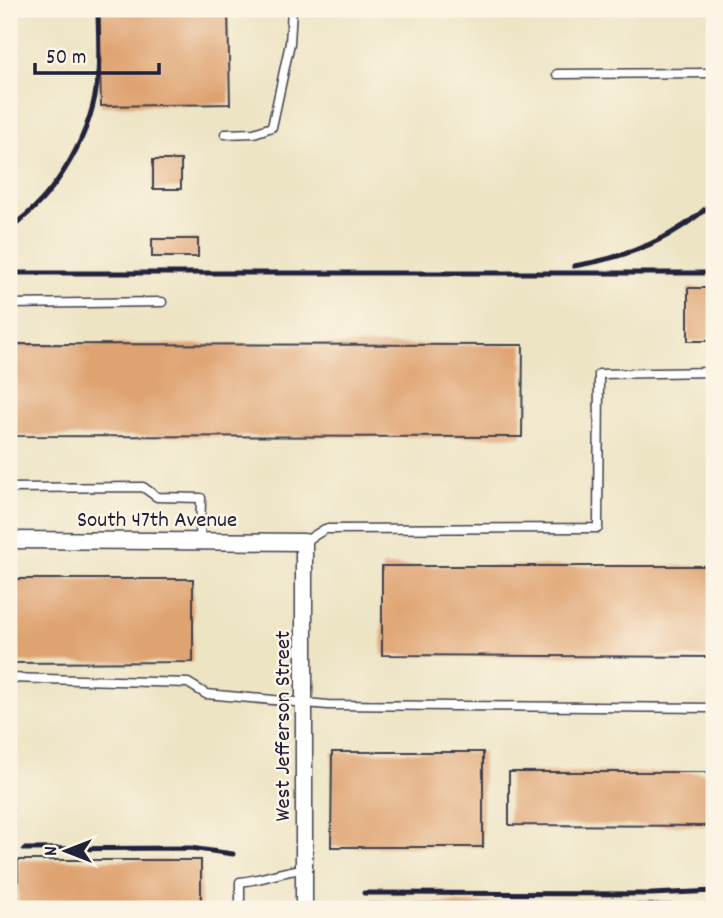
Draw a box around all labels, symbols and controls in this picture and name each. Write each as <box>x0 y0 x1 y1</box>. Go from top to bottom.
scale bar <box>35 32 159 76</box>
text: 50 m <box>46 44 86 74</box>
street label: South 47th Avenue <box>77 505 237 538</box>
street label: West Jefferson Street <box>268 630 301 822</box>
north arrow <box>32 816 102 886</box>
text: N <box>39 846 66 856</box>

